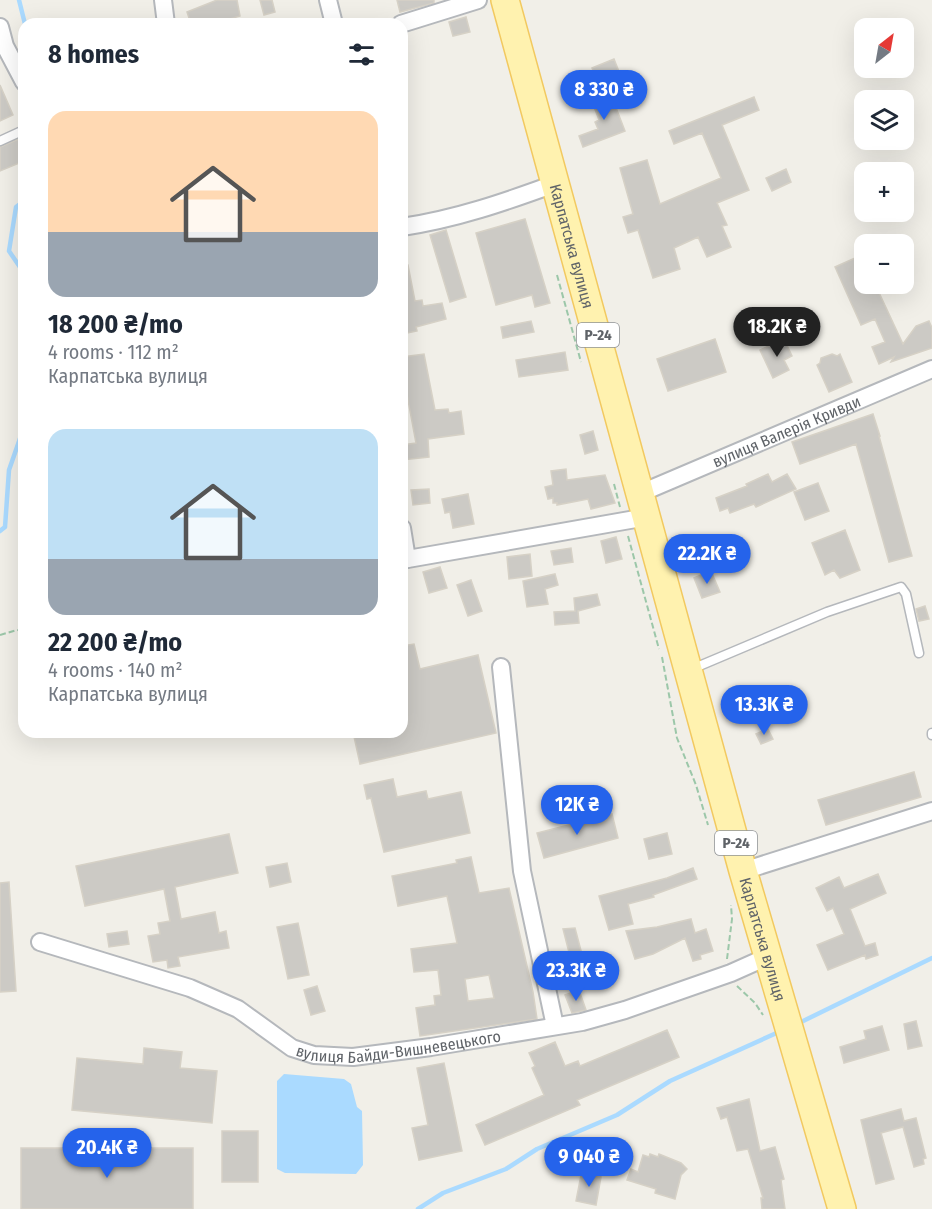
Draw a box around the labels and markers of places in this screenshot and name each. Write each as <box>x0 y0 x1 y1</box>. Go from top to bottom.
pin: 8 330 ₴ <box>549 70 659 121</box>
pin: 18.2K ₴ <box>722 307 832 358</box>
pin: 22.2K ₴ <box>652 534 762 585</box>
pin: 13.3K ₴ <box>709 685 819 736</box>
pin: 12K ₴ <box>535 785 619 836</box>
pin: 23.3K ₴ <box>521 951 631 1002</box>
pin: 20.4K ₴ <box>52 1128 162 1179</box>
pin: 9 040 ₴ <box>534 1137 644 1188</box>

